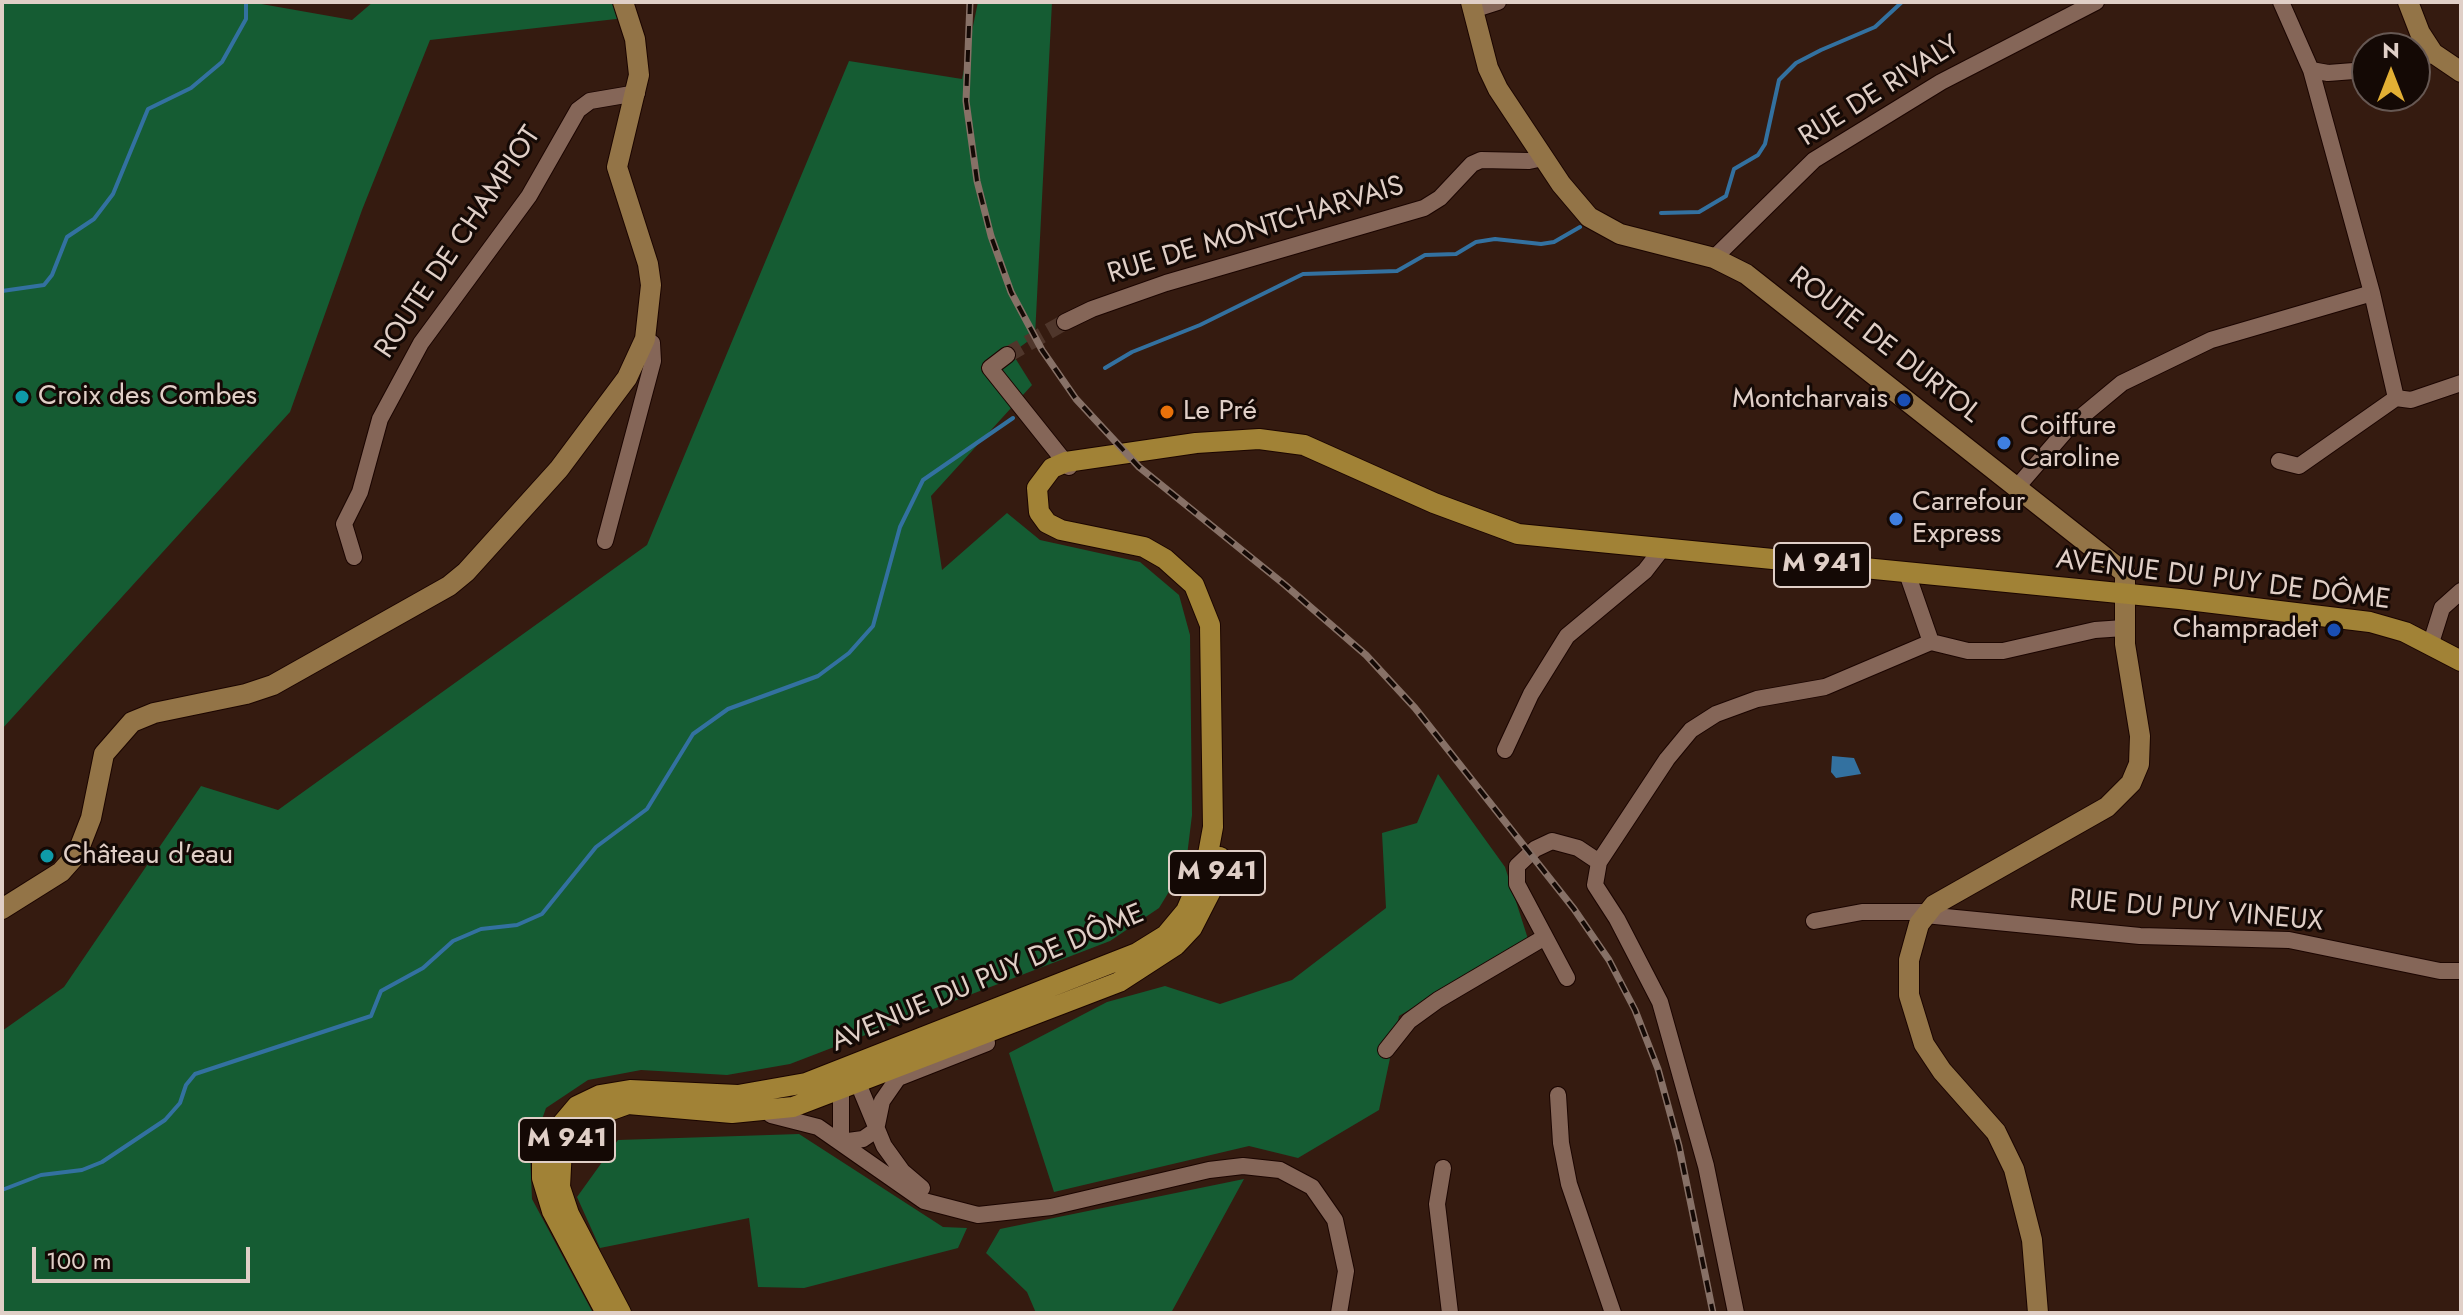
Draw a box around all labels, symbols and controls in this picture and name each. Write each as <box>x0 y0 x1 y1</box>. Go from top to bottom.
street label: RUE DE RIVALY <box>1794 29 1966 155</box>
north arrow <box>2351 32 2431 112</box>
text: N <box>2382 34 2400 66</box>
street label: ROUTE DE CHAMPIOT <box>369 121 549 365</box>
street label: RUE DE MONTCHARVAIS <box>1104 170 1408 292</box>
street label: ROUTE DE DURTOL <box>1782 261 1986 431</box>
place label: Croix des Combes <box>38 380 257 414</box>
place label: Montcharvais <box>1732 383 1888 417</box>
marker: Croix des Combes <box>13 388 31 406</box>
marker: Montcharvais <box>1895 391 1913 409</box>
place label: Le Pré <box>1183 395 1257 429</box>
marker: Le Pré <box>1158 403 1176 421</box>
place label: Coiffure Caroline <box>2020 410 2120 476</box>
marker: Coiffure Caroline <box>1995 434 2013 452</box>
place label: Carrefour Express <box>1912 486 2025 552</box>
marker: Carrefour Express <box>1887 510 1905 528</box>
road number: M 941 <box>1774 543 1870 587</box>
street label: AVENUE DU PUY DE DÔME <box>2054 544 2392 618</box>
place label: Champradet <box>2173 613 2318 647</box>
marker: Champradet <box>2325 621 2343 639</box>
place label: Château d'eau <box>63 839 233 873</box>
marker: Château d'eau <box>38 847 56 865</box>
road number: M 941 <box>1169 851 1265 895</box>
street label: RUE DU PUY VINEUX <box>2068 884 2324 940</box>
street label: AVENUE DU PUY DE DÔME <box>827 898 1149 1060</box>
road number: M 941 <box>519 1118 615 1162</box>
scale bar <box>36 1231 254 1281</box>
text: 100 m <box>46 1243 112 1278</box>

